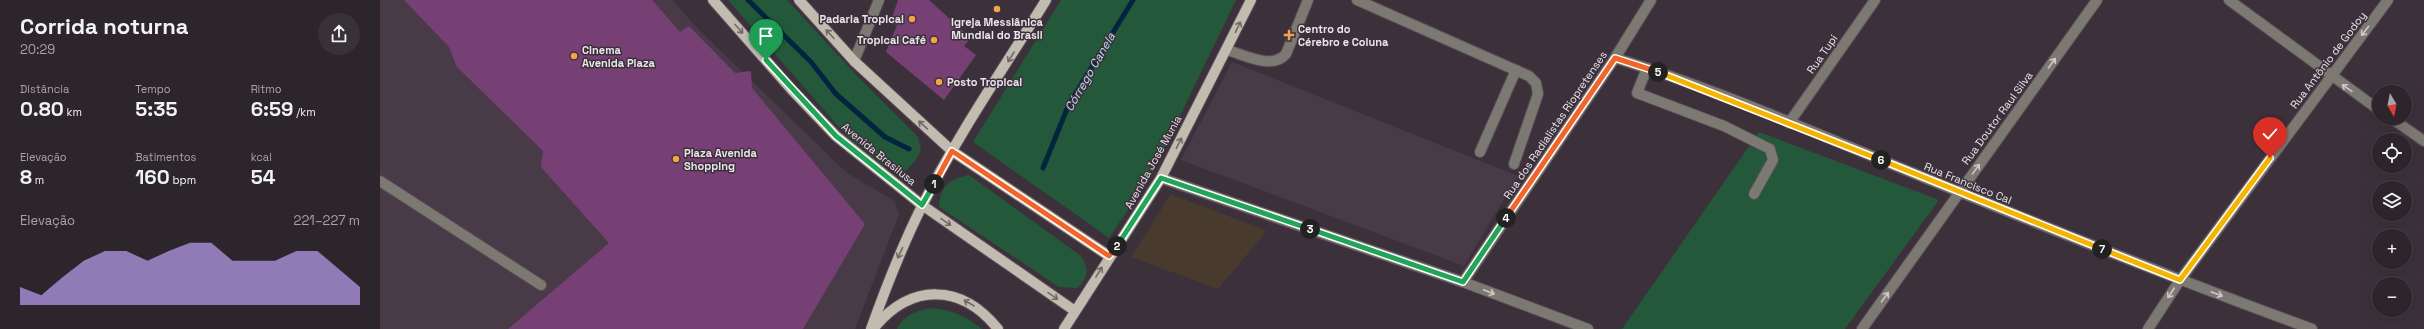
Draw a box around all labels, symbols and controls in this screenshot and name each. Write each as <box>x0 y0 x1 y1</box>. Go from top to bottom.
marker: Igreja Messiânica Mundial do Brasil <box>992 4 1002 14</box>
street label: Rua Antônio de Godoy <box>2287 9 2369 111</box>
text: Corrida noturna <box>20 12 188 40</box>
place label: Padaria Tropical <box>819 12 904 26</box>
button: share <box>318 13 360 55</box>
marker: Padaria Tropical <box>907 14 917 24</box>
place label: Igreja Messiânica Mundial do Brasil <box>951 15 1044 42</box>
pin <box>749 19 783 60</box>
one-way arrow <box>1235 21 1242 33</box>
place label: Centro do Cérebro e Coluna <box>1298 22 1389 49</box>
one-way arrow <box>734 24 743 34</box>
icon: arrive <box>755 25 777 47</box>
one-way arrow <box>2360 25 2369 36</box>
one-way arrow <box>826 29 835 40</box>
marker: Centro do Cérebro e Coluna <box>1283 29 1295 41</box>
water label: Córrego Canela <box>1061 30 1119 114</box>
street label: Rua Tupi <box>1803 31 1841 76</box>
place label: Tropical Café <box>857 33 926 47</box>
marker: Tropical Café <box>929 35 939 45</box>
text: 20:29 <box>20 41 55 58</box>
place label: Cinema Avenida Plaza <box>582 43 656 70</box>
street label: Rua dos Radialistas Riopretenses <box>1500 48 1610 202</box>
marker: Cinema Avenida Plaza <box>569 51 579 61</box>
one-way arrow <box>1006 51 1014 63</box>
one-way arrow <box>2048 58 2056 69</box>
pin: 5 <box>1648 62 1668 82</box>
text: 5 <box>1655 65 1661 79</box>
street label: Rua Doutor Raul Silva <box>1958 68 2036 167</box>
place label: Posto Tropical <box>947 75 1022 89</box>
marker: Posto Tropical <box>934 77 944 87</box>
text: Distância <box>20 82 69 96</box>
text: Tempo <box>135 82 171 96</box>
text: Ritmo <box>251 82 282 96</box>
one-way arrow <box>2342 84 2353 92</box>
north arrow <box>2372 85 2412 125</box>
map controls <box>2372 85 2412 317</box>
text: 0.80 <box>20 96 64 122</box>
text: 5:35 <box>135 96 177 122</box>
text: 6:59 <box>251 96 293 122</box>
text: km <box>64 105 82 119</box>
text: /km <box>293 105 316 119</box>
street label: Avenida José Munia <box>1121 112 1185 211</box>
pin <box>2253 117 2287 158</box>
street label: Avenida Brasilusa <box>839 120 920 189</box>
one-way arrow <box>918 121 928 130</box>
icon: check <box>2259 123 2281 145</box>
button: locate <box>2372 133 2412 173</box>
one-way arrow <box>1176 137 1183 149</box>
place label: Plaza Avenida Shopping <box>684 146 757 173</box>
text: Elevação <box>20 150 67 164</box>
text: Batimentos <box>135 150 196 164</box>
text: kcal <box>251 150 272 164</box>
pin: 6 <box>1871 150 1891 170</box>
text: 6 <box>1878 153 1884 167</box>
marker: Plaza Avenida Shopping <box>671 154 681 164</box>
street label: Rua Francisco Cal <box>1922 159 2014 207</box>
one-way arrow <box>1972 163 1980 174</box>
text: 8 <box>20 164 32 190</box>
text: 160 <box>135 164 170 190</box>
text: 54 <box>251 164 275 190</box>
text: m <box>32 173 44 187</box>
text: bpm <box>170 173 196 187</box>
pin: 1 <box>924 174 944 194</box>
text: 1 <box>932 177 936 191</box>
button: layers <box>2372 181 2412 221</box>
pin: 4 <box>1496 208 1516 228</box>
text: 4 <box>1503 211 1510 225</box>
text: Elevação <box>20 212 75 229</box>
text: 221–227 m <box>294 212 360 229</box>
one-way arrow <box>940 218 951 226</box>
pin: 3 <box>1300 219 1320 239</box>
text: 3 <box>1307 222 1313 236</box>
button: + <box>2372 229 2412 269</box>
pin: 2 <box>1107 236 1127 256</box>
text: 2 <box>1114 239 1120 253</box>
pin: 7 <box>2092 239 2112 259</box>
text: 7 <box>2099 242 2105 256</box>
one-way arrow <box>896 247 903 259</box>
one-way arrow <box>1096 266 1104 278</box>
button: − <box>2372 277 2412 317</box>
one-way arrow <box>2167 287 2175 298</box>
one-way arrow <box>1482 288 1494 296</box>
one-way arrow <box>2211 291 2223 299</box>
one-way arrow <box>1047 292 1058 300</box>
one-way arrow <box>1881 292 1889 303</box>
one-way arrow <box>963 299 975 307</box>

